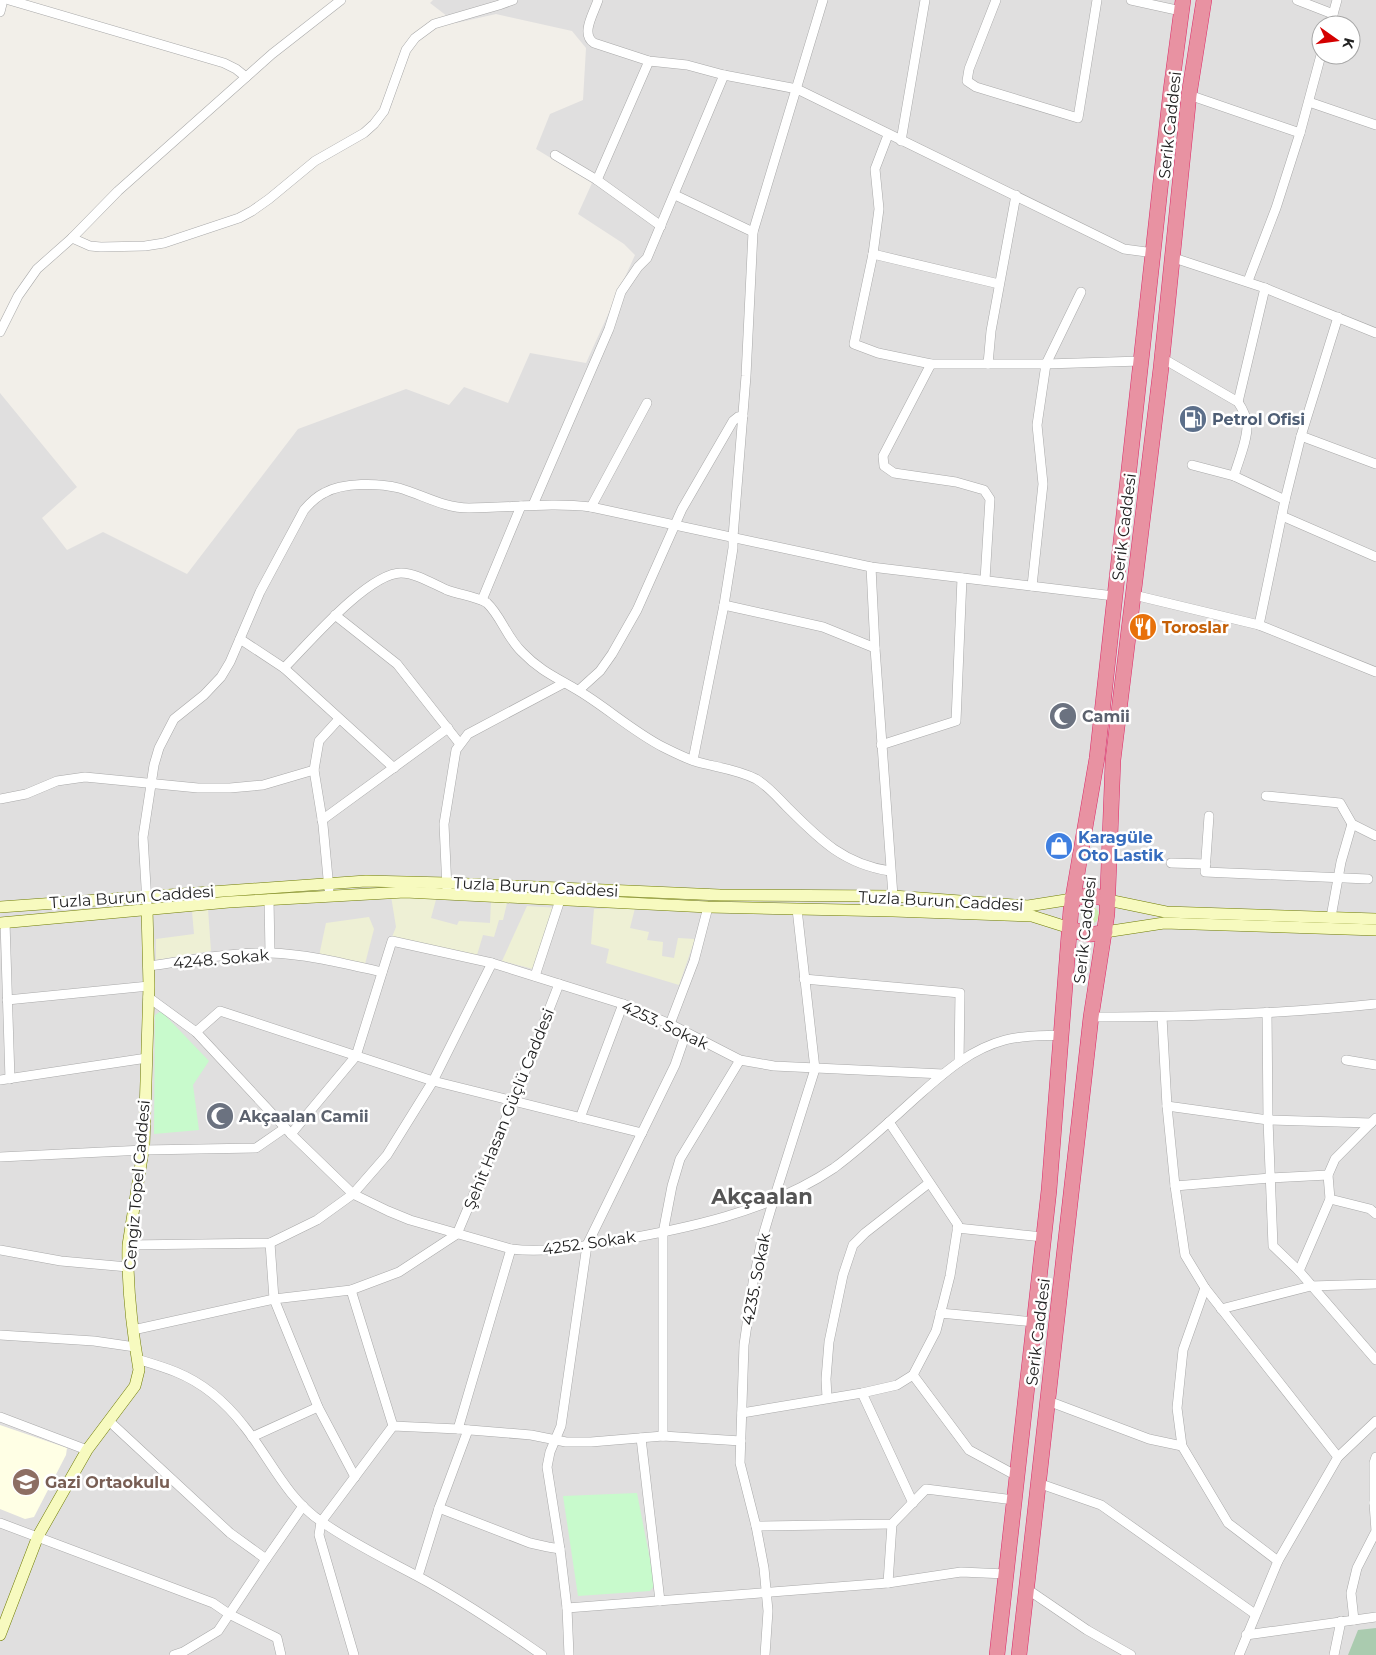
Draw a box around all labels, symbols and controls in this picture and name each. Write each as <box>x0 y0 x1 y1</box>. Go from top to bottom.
north arrow <box>1311 15 1361 65</box>
text: K <box>1338 36 1359 51</box>
street label: Serik Caddesi <box>1155 70 1185 180</box>
fuel station icon: Petrol Ofisi <box>1178 404 1208 434</box>
place label: Petrol Ofisi <box>1212 410 1305 429</box>
street label: Serik Caddesi <box>1108 472 1140 582</box>
restaurant icon: Toroslar <box>1128 612 1158 642</box>
place label: Toroslar <box>1162 618 1229 637</box>
mosque icon: Camii <box>1048 701 1078 731</box>
place label: Camii <box>1082 707 1130 726</box>
place label: Karagüle Oto Lastik <box>1078 828 1164 865</box>
shop icon: Karagüle Oto Lastik <box>1044 831 1074 861</box>
street label: Tuzla Burun Caddesi <box>453 873 619 901</box>
street label: Serik Caddesi <box>1070 875 1100 985</box>
street label: Tuzla Burun Caddesi <box>49 882 215 912</box>
street label: Tuzla Burun Caddesi <box>858 887 1024 915</box>
street label: 4248. Sokak <box>172 945 270 973</box>
street label: 4253. Sokak <box>619 997 712 1054</box>
street label: Şehit Hasan Güçlü Caddesi <box>460 1006 558 1212</box>
street label: Cengiz Topel Caddesi <box>120 1099 154 1271</box>
mosque icon: Akçaalan Camii <box>205 1101 235 1131</box>
place label: Akçaalan Camii <box>238 1107 369 1127</box>
district label: Akçaalan <box>710 1184 813 1209</box>
street label: 4252. Sokak <box>541 1227 637 1259</box>
street label: 4235. Sokak <box>738 1231 774 1327</box>
street label: Serik Caddesi <box>1022 1277 1054 1387</box>
school or university icon: Gazi Ortaokulu <box>11 1467 41 1497</box>
place label: Gazi Ortaokulu <box>45 1473 170 1492</box>

